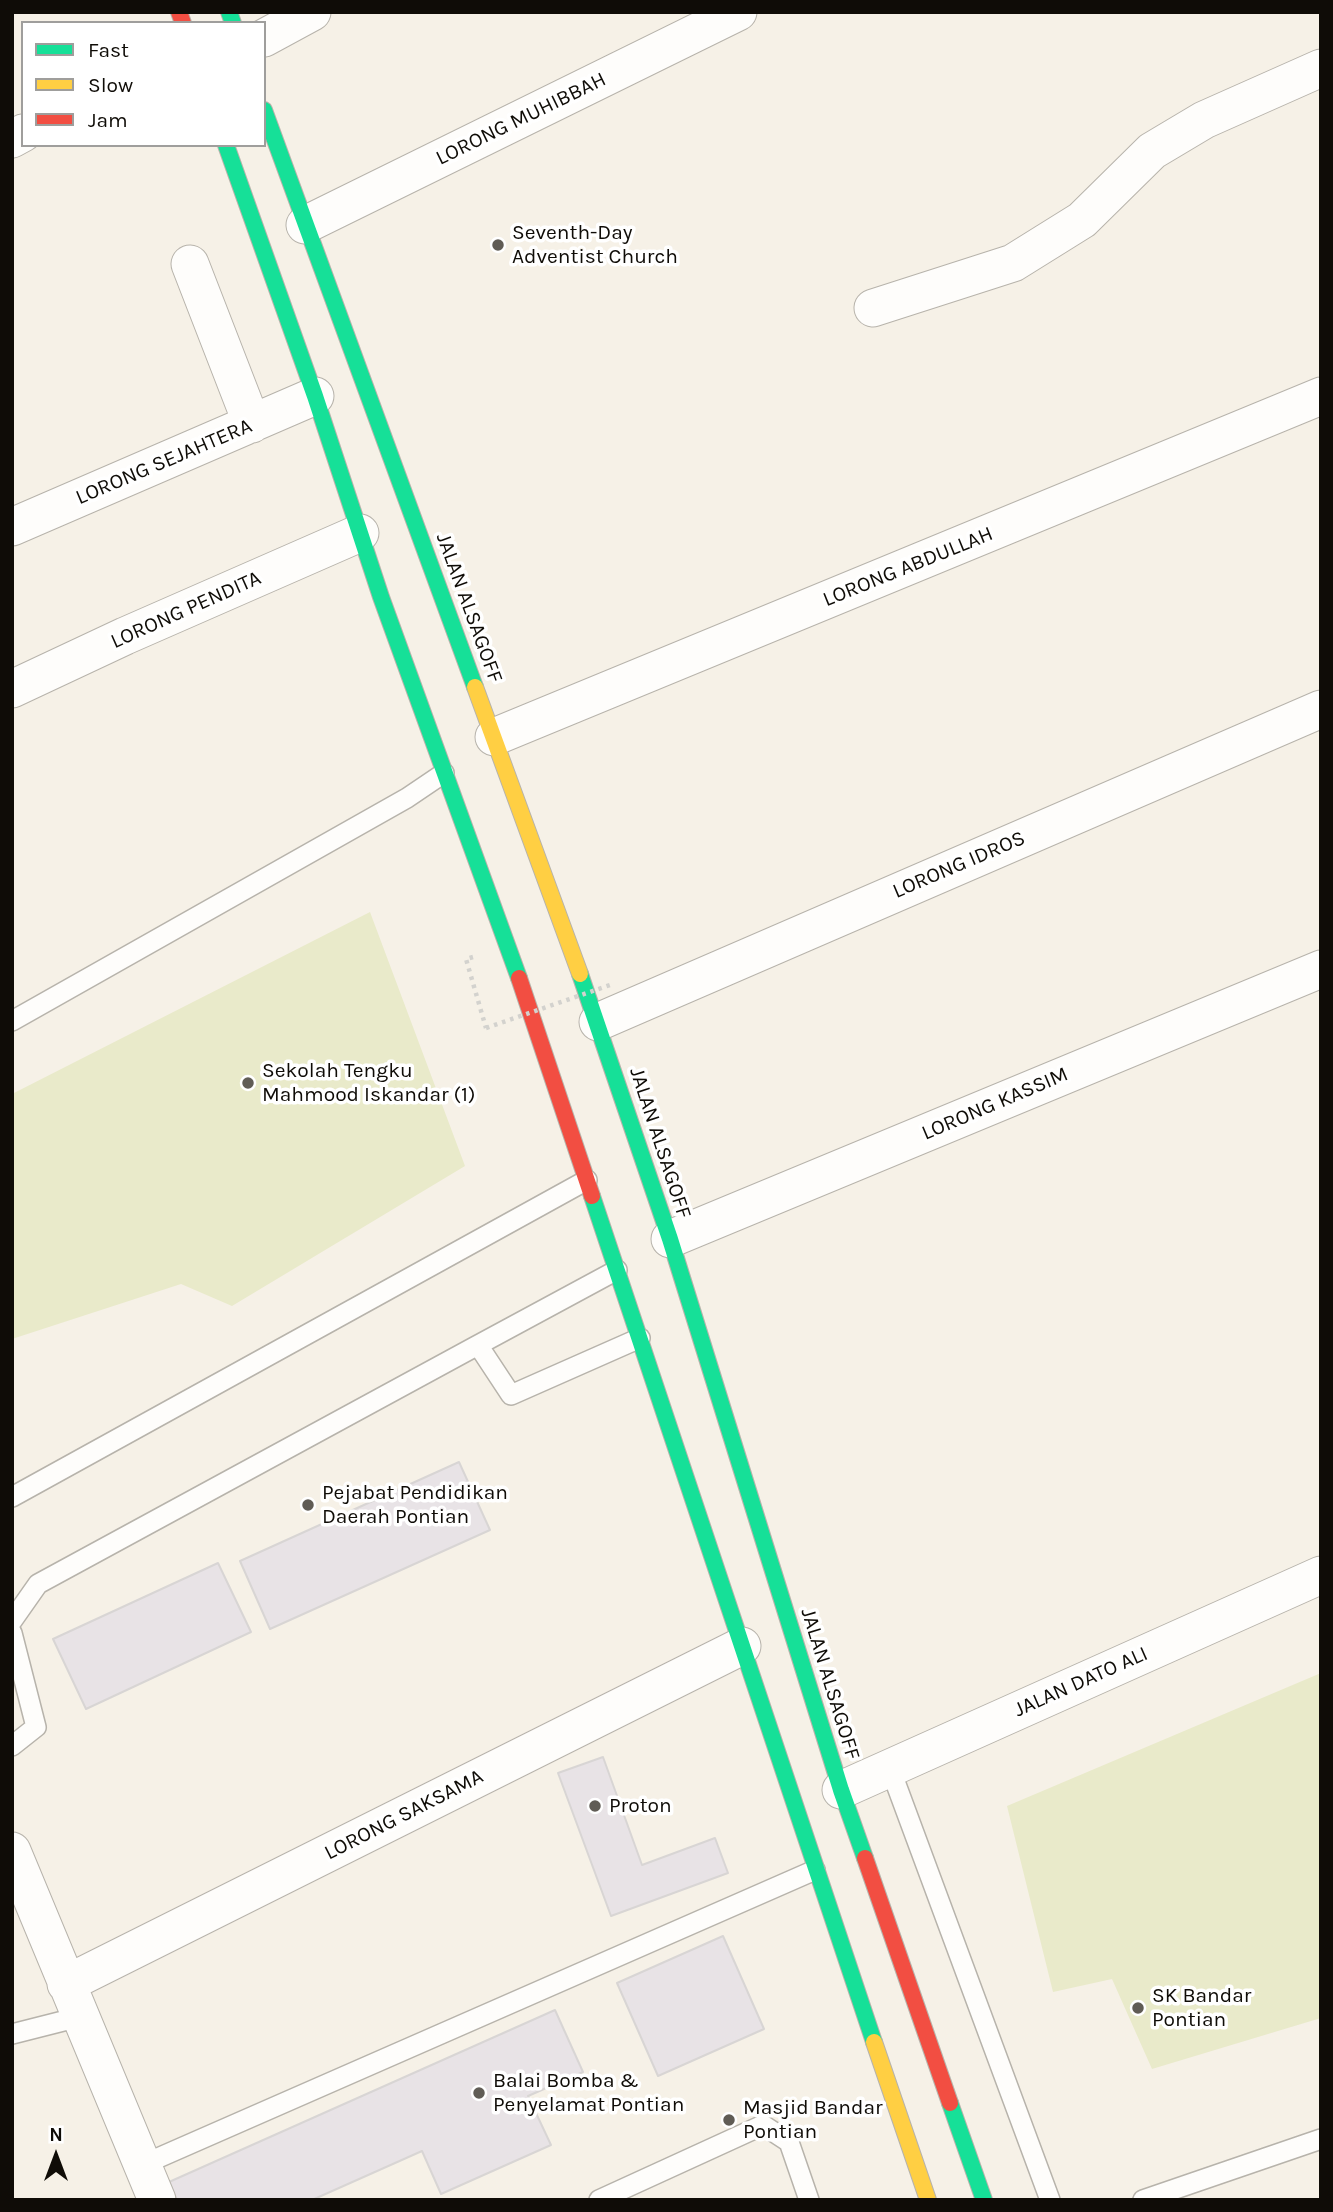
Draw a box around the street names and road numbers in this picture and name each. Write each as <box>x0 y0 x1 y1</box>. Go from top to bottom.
street label: LORONG MUHIBBAH <box>432 67 610 171</box>
street label: LORONG SEJAHTERA <box>72 413 256 511</box>
street label: LORONG ABDULLAH <box>819 521 997 613</box>
street label: JALAN ALSAGOFF <box>430 530 508 686</box>
street label: LORONG PENDITA <box>107 566 265 654</box>
street label: LORONG IDROS <box>889 826 1029 904</box>
street label: LORONG KASSIM <box>918 1062 1072 1146</box>
street label: JALAN ALSAGOFF <box>624 1064 696 1222</box>
street label: JALAN ALSAGOFF <box>795 1605 865 1763</box>
street label: JALAN DATO ALI <box>1010 1641 1152 1723</box>
street label: LORONG SAKSAMA <box>320 1764 488 1866</box>

